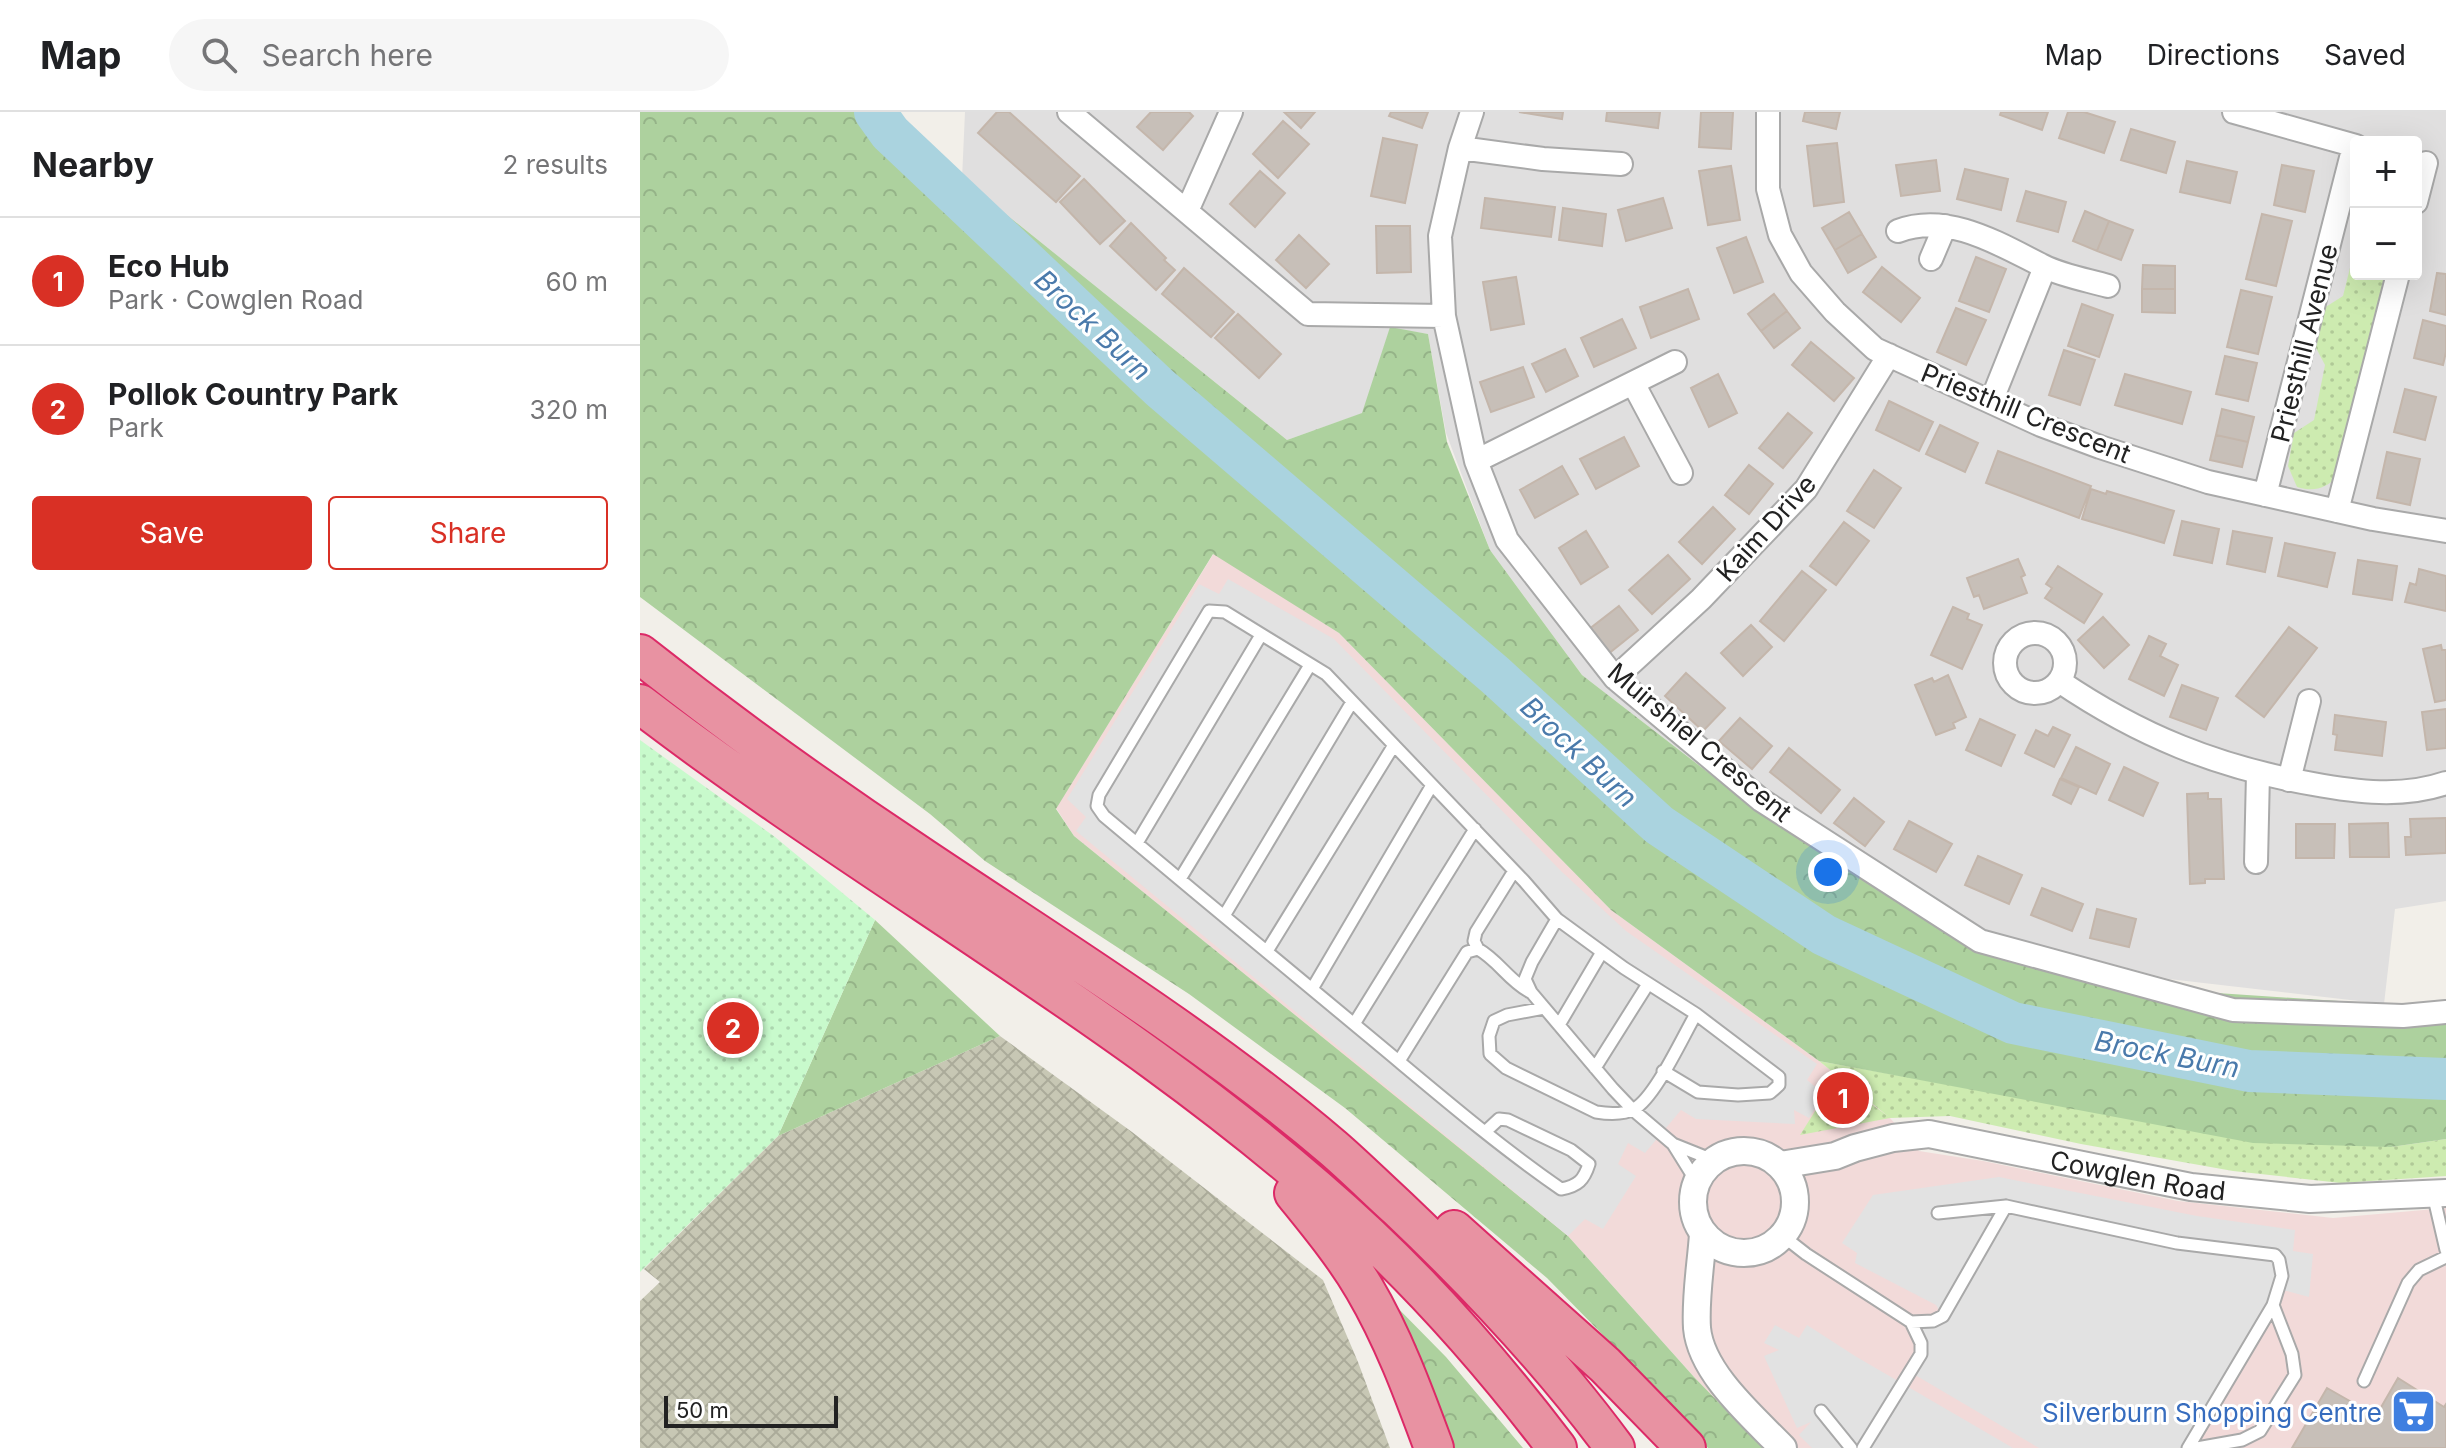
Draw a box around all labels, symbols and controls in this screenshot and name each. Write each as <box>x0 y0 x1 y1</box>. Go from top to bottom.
search box <box>169 19 729 91</box>
text: Map <box>40 32 121 78</box>
icon: search <box>197 33 241 77</box>
text: Search here <box>261 37 433 73</box>
text: Map <box>2044 38 2103 72</box>
text: Directions <box>2147 38 2280 72</box>
text: Saved <box>2324 38 2406 72</box>
map controls <box>2350 136 2422 280</box>
button: + <box>2350 136 2422 208</box>
text: Nearby <box>32 144 154 185</box>
text: 2 results <box>503 149 608 180</box>
button: − <box>2350 208 2422 280</box>
street label: Priesthill Avenue <box>2264 241 2344 445</box>
text: Eco Hub <box>108 248 229 284</box>
water label: Brock Burn <box>1028 262 1158 388</box>
text: 1 <box>52 266 64 297</box>
text: 60 m <box>545 266 608 297</box>
text: Park · Cowglen Road <box>108 284 364 315</box>
street label: Priesthill Crescent <box>1917 357 2135 469</box>
text: Pollok Country Park <box>108 376 398 412</box>
text: 2 <box>50 394 66 425</box>
text: 320 m <box>530 394 608 425</box>
text: Park <box>108 412 164 443</box>
street label: Kaim Drive <box>1710 468 1822 588</box>
button: Save <box>32 496 312 570</box>
button: Share <box>328 496 608 570</box>
street label: Muirshiel Crescent <box>1602 656 1798 828</box>
water label: Brock Burn <box>1514 689 1644 815</box>
your location <box>1808 852 1848 892</box>
pin: 2 <box>707 998 759 1058</box>
water label: Brock Burn <box>2092 1023 2242 1085</box>
pin: 1 <box>1817 1068 1869 1128</box>
street label: Cowglen Road <box>2048 1143 2227 1206</box>
supermarket icon: Silverburn Shopping Centre <box>2389 1388 2437 1436</box>
scale bar <box>664 1392 838 1428</box>
text: 50 m <box>676 1397 729 1423</box>
place label: Silverburn Shopping Centre <box>2042 1397 2382 1428</box>

